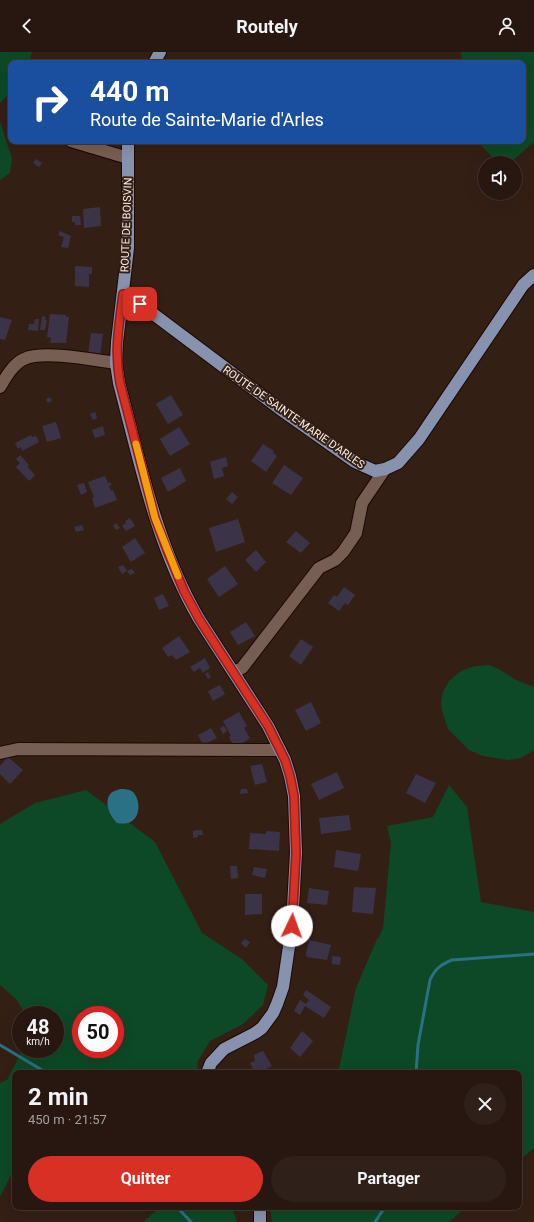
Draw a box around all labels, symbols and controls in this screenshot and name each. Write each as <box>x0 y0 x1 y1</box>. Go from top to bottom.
icon: back <box>16 15 38 37</box>
icon: person <box>496 15 518 37</box>
text: Routely <box>236 16 298 37</box>
text: 440 m <box>90 75 169 108</box>
icon: right <box>24 76 76 128</box>
text: Route de Sainte-Marie d'Arles <box>90 109 324 130</box>
map controls <box>478 156 522 200</box>
button: sound <box>478 156 522 200</box>
street label: ROUTE DE BOISVIN <box>118 177 135 273</box>
pin <box>123 287 157 321</box>
icon: arrive <box>129 293 151 315</box>
street label: ROUTE DE SAINTE-MARIE D'ARLES <box>220 363 368 472</box>
position arrow <box>271 905 313 947</box>
speed limit sign: 50 <box>72 1006 124 1058</box>
text: 48 <box>27 1015 49 1039</box>
text: km/h <box>26 1036 50 1047</box>
text: 2 min <box>28 1083 88 1111</box>
button: close <box>464 1083 506 1125</box>
text: 450 m · 21:57 <box>28 1112 107 1127</box>
button: Quitter <box>28 1156 263 1202</box>
button: Partager <box>271 1156 506 1202</box>

